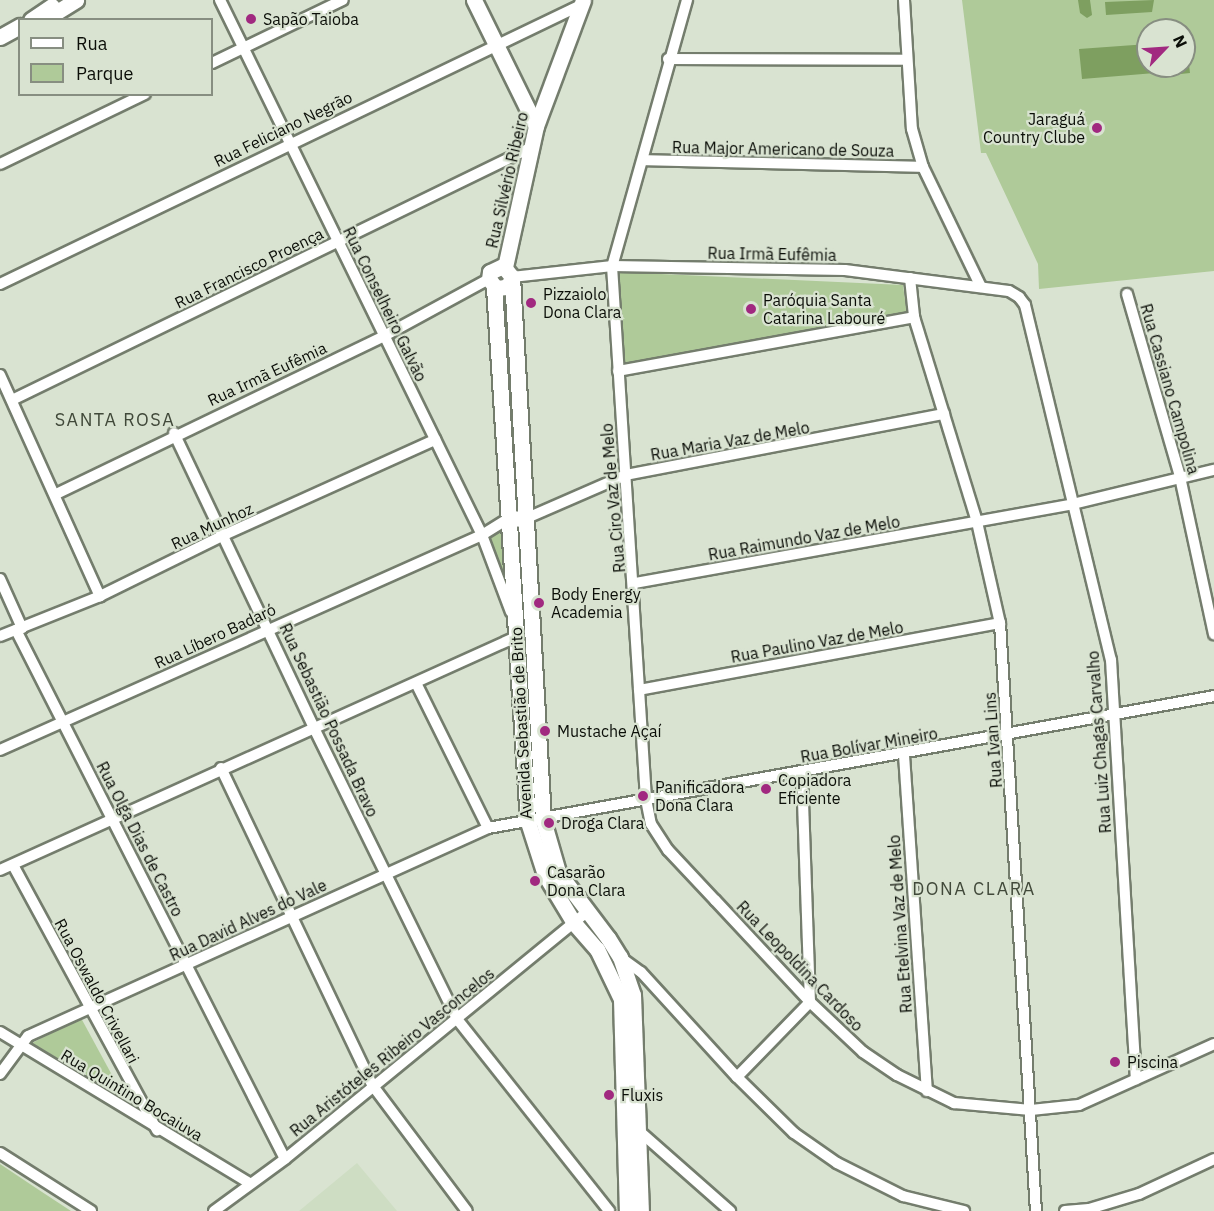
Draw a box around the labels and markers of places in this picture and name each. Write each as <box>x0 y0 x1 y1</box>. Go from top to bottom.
place label: Sapão Taioba <box>263 9 359 29</box>
marker: Sapão Taioba <box>244 12 258 26</box>
place label: Jaraguá Country Clube <box>983 109 1085 147</box>
marker: Jaraguá Country Clube <box>1090 121 1104 135</box>
place label: Pizzaiolo Dona Clara <box>543 284 621 322</box>
place label: Paróquia Santa Catarina Labouré <box>763 290 885 328</box>
marker: Pizzaiolo Dona Clara <box>524 296 538 310</box>
marker: Paróquia Santa Catarina Labouré <box>744 302 758 316</box>
place label: Body Energy Academia <box>551 584 641 622</box>
marker: Body Energy Academia <box>532 596 546 610</box>
place label: Mustache Açaí <box>557 721 661 741</box>
marker: Mustache Açaí <box>538 724 552 738</box>
place label: Copiadora Eficiente <box>778 770 851 808</box>
place label: Panificadora Dona Clara <box>655 777 744 815</box>
marker: Copiadora Eficiente <box>759 782 773 796</box>
marker: Panificadora Dona Clara <box>636 789 650 803</box>
place label: Droga Clara <box>561 813 644 833</box>
marker: Droga Clara <box>542 816 556 830</box>
place label: Casarão Dona Clara <box>547 862 625 900</box>
marker: Casarão Dona Clara <box>528 874 542 888</box>
place label: Piscina <box>1127 1052 1178 1072</box>
marker: Piscina <box>1108 1055 1122 1069</box>
place label: Fluxis <box>621 1085 663 1105</box>
marker: Fluxis <box>602 1088 616 1102</box>

